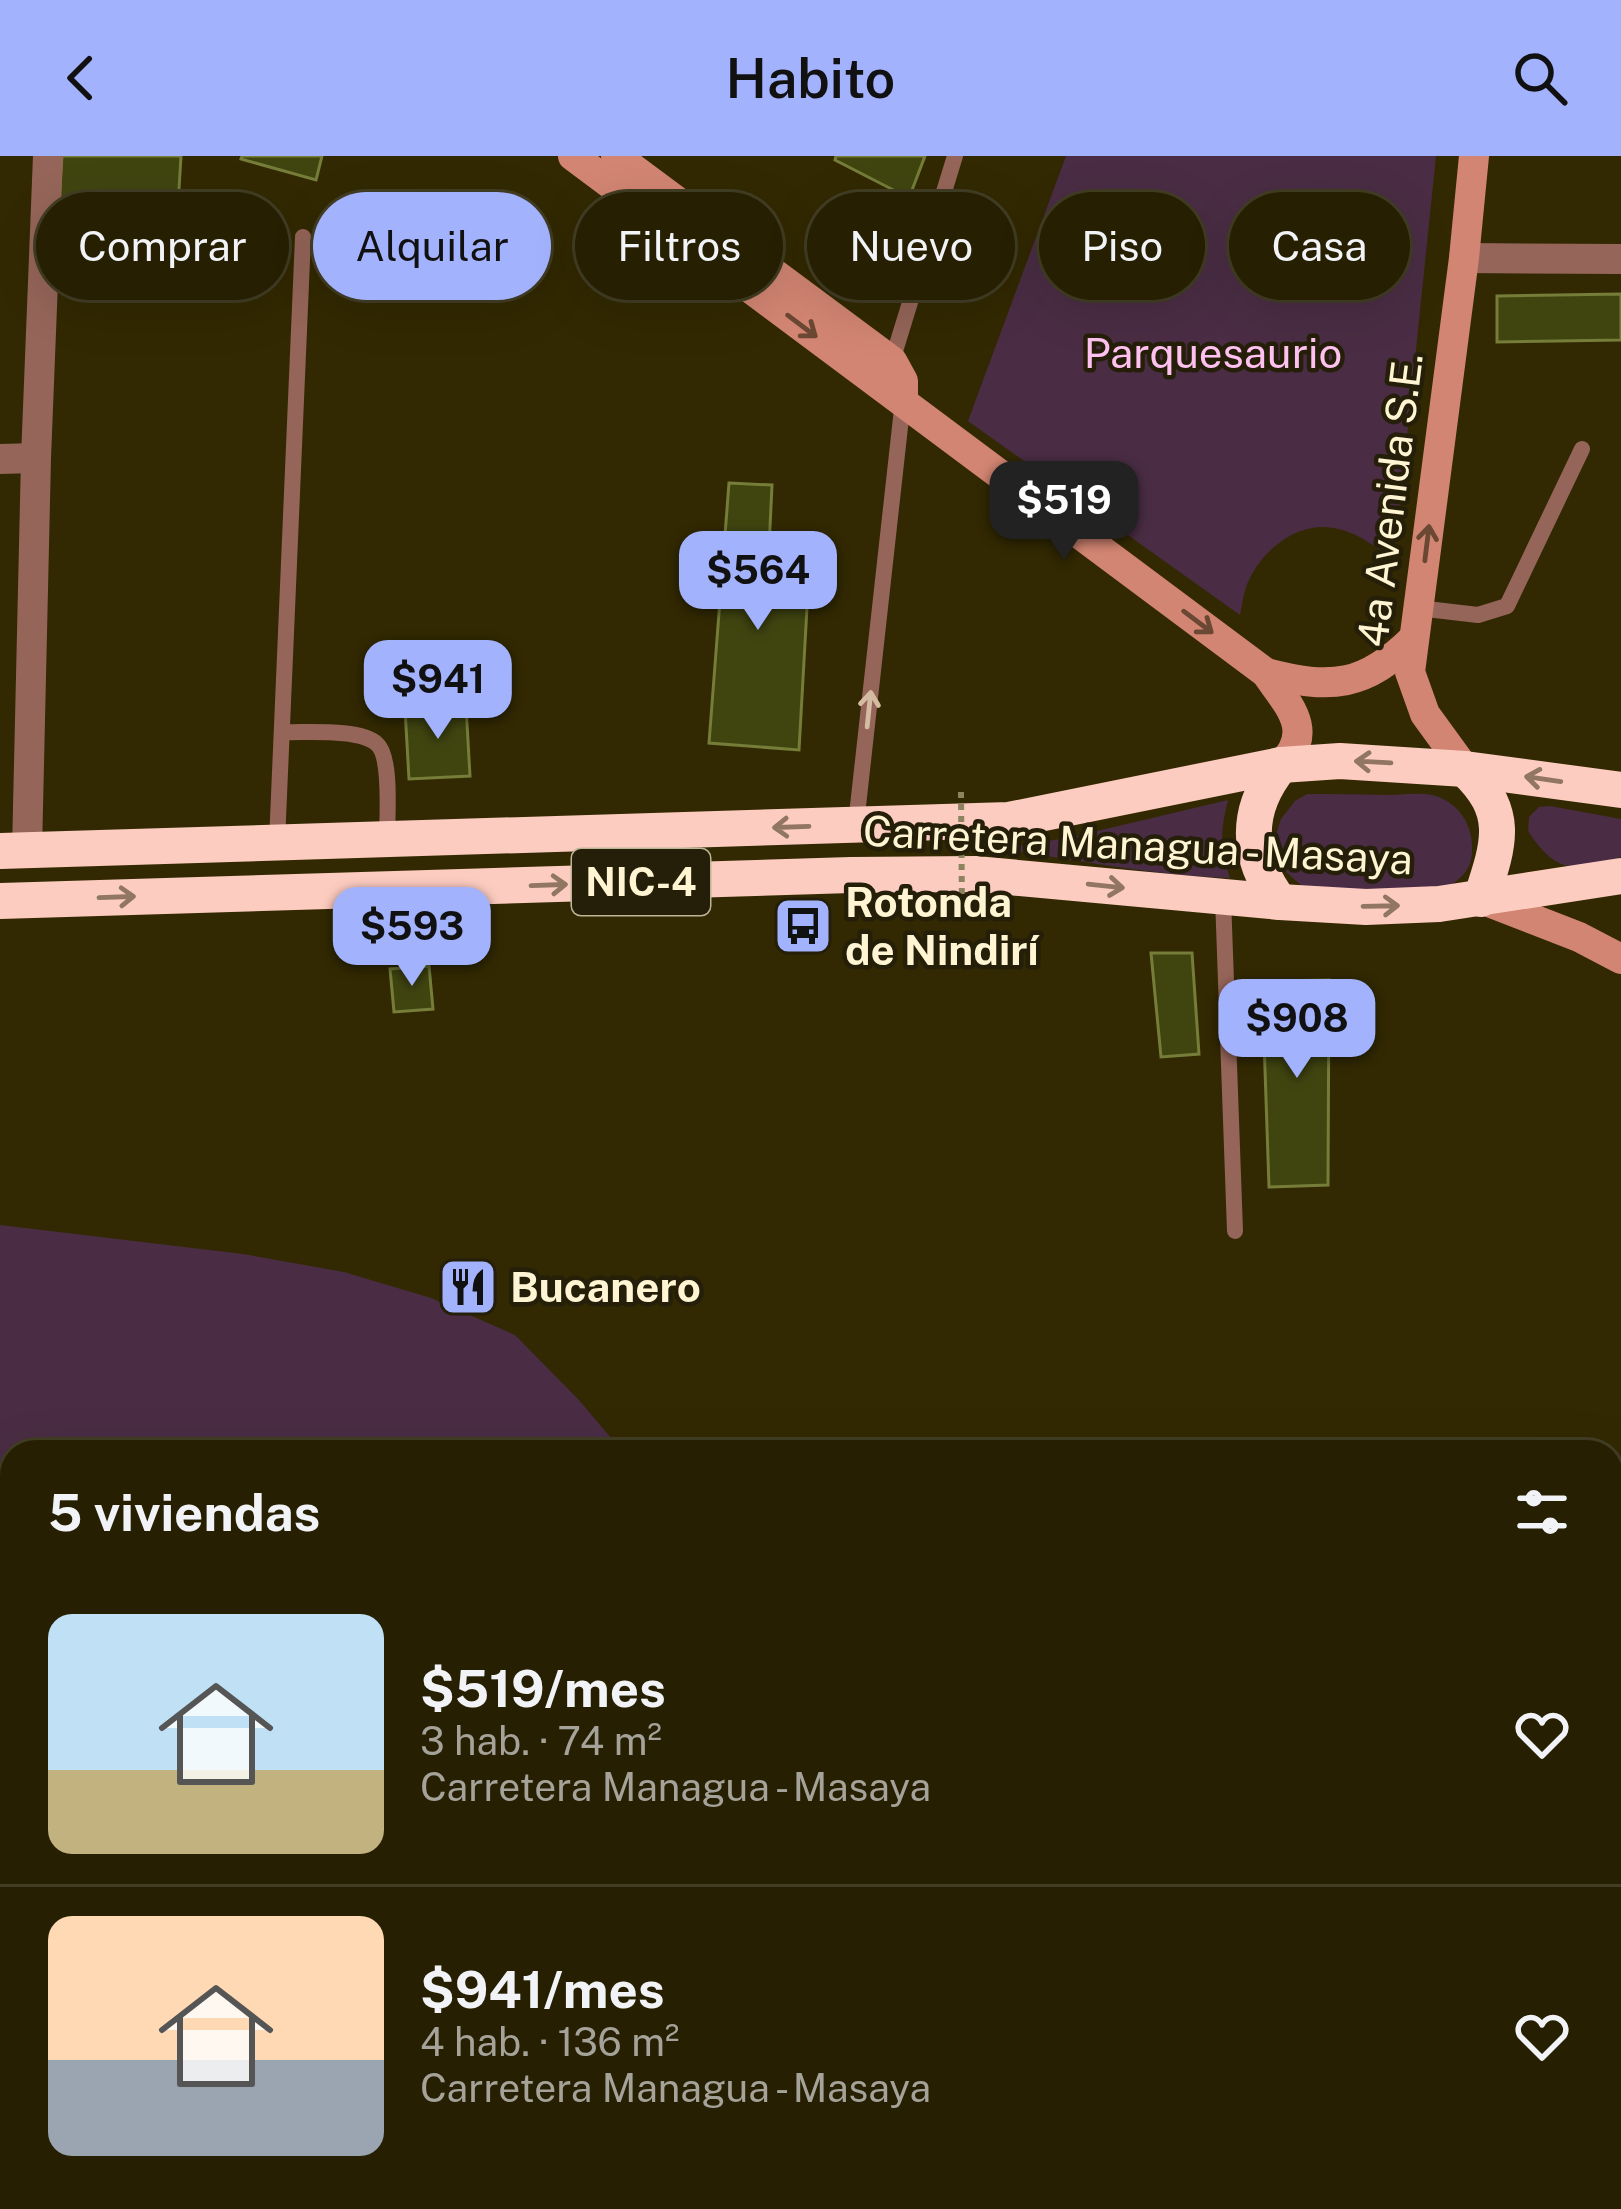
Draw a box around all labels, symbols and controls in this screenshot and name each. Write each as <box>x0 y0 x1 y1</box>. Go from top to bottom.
icon: back <box>48 45 114 111</box>
icon: search <box>1507 45 1573 111</box>
text: Habito <box>726 47 895 110</box>
chip: Comprar <box>36 192 289 300</box>
chip: Alquilar <box>313 192 551 300</box>
chip: Filtros <box>575 192 783 300</box>
chip: Nuevo <box>807 192 1015 300</box>
chip: Piso <box>1039 192 1205 300</box>
chip: Casa <box>1229 192 1410 300</box>
one-way arrow <box>785 312 818 338</box>
park label: Parquesaurio <box>1084 328 1342 377</box>
street label: 4a Avenida S.E. <box>1347 350 1432 650</box>
pin: $519 <box>993 461 1135 563</box>
text: $519 <box>1016 477 1112 523</box>
one-way arrow <box>1416 524 1439 563</box>
pin: $564 <box>687 531 829 633</box>
text: $564 <box>706 547 810 593</box>
one-way arrow <box>1181 608 1213 635</box>
pin: $941 <box>367 640 509 742</box>
text: $941 <box>391 656 485 702</box>
one-way arrow <box>858 690 881 729</box>
one-way arrow <box>1354 750 1393 773</box>
one-way arrow <box>1524 768 1563 790</box>
street label: Carretera Managua - Masaya <box>862 806 1414 883</box>
one-way arrow <box>772 816 811 839</box>
road number: NIC-4 <box>572 849 710 915</box>
one-way arrow <box>529 873 568 896</box>
one-way arrow <box>1086 875 1125 898</box>
place label: Rotonda de Nindirí <box>845 877 1041 974</box>
one-way arrow <box>97 886 136 909</box>
pin: $593 <box>341 887 483 989</box>
one-way arrow <box>1361 894 1400 917</box>
bus stop icon: Rotonda de Nindirí <box>772 895 834 957</box>
text: $593 <box>360 903 464 949</box>
pin: $908 <box>1226 979 1368 1081</box>
text: $908 <box>1245 995 1349 1041</box>
restaurant icon: Bucanero <box>437 1256 499 1318</box>
place label: Bucanero <box>510 1262 701 1311</box>
icon: filters <box>1509 1479 1575 1545</box>
text: 5 viviendas <box>48 1483 320 1542</box>
text: $519/mes <box>420 1659 666 1718</box>
icon: home <box>144 1662 288 1806</box>
icon: heart <box>1509 1701 1575 1767</box>
text: 3 hab. · 74 m² <box>420 1718 662 1764</box>
text: Carretera Managua - Masaya <box>420 1764 931 1810</box>
text: $941/mes <box>420 1960 665 2019</box>
icon: home <box>144 1964 288 2108</box>
icon: heart <box>1509 2003 1575 2069</box>
text: 4 hab. · 136 m² <box>420 2019 679 2065</box>
text: Carretera Managua - Masaya <box>420 2065 931 2111</box>

